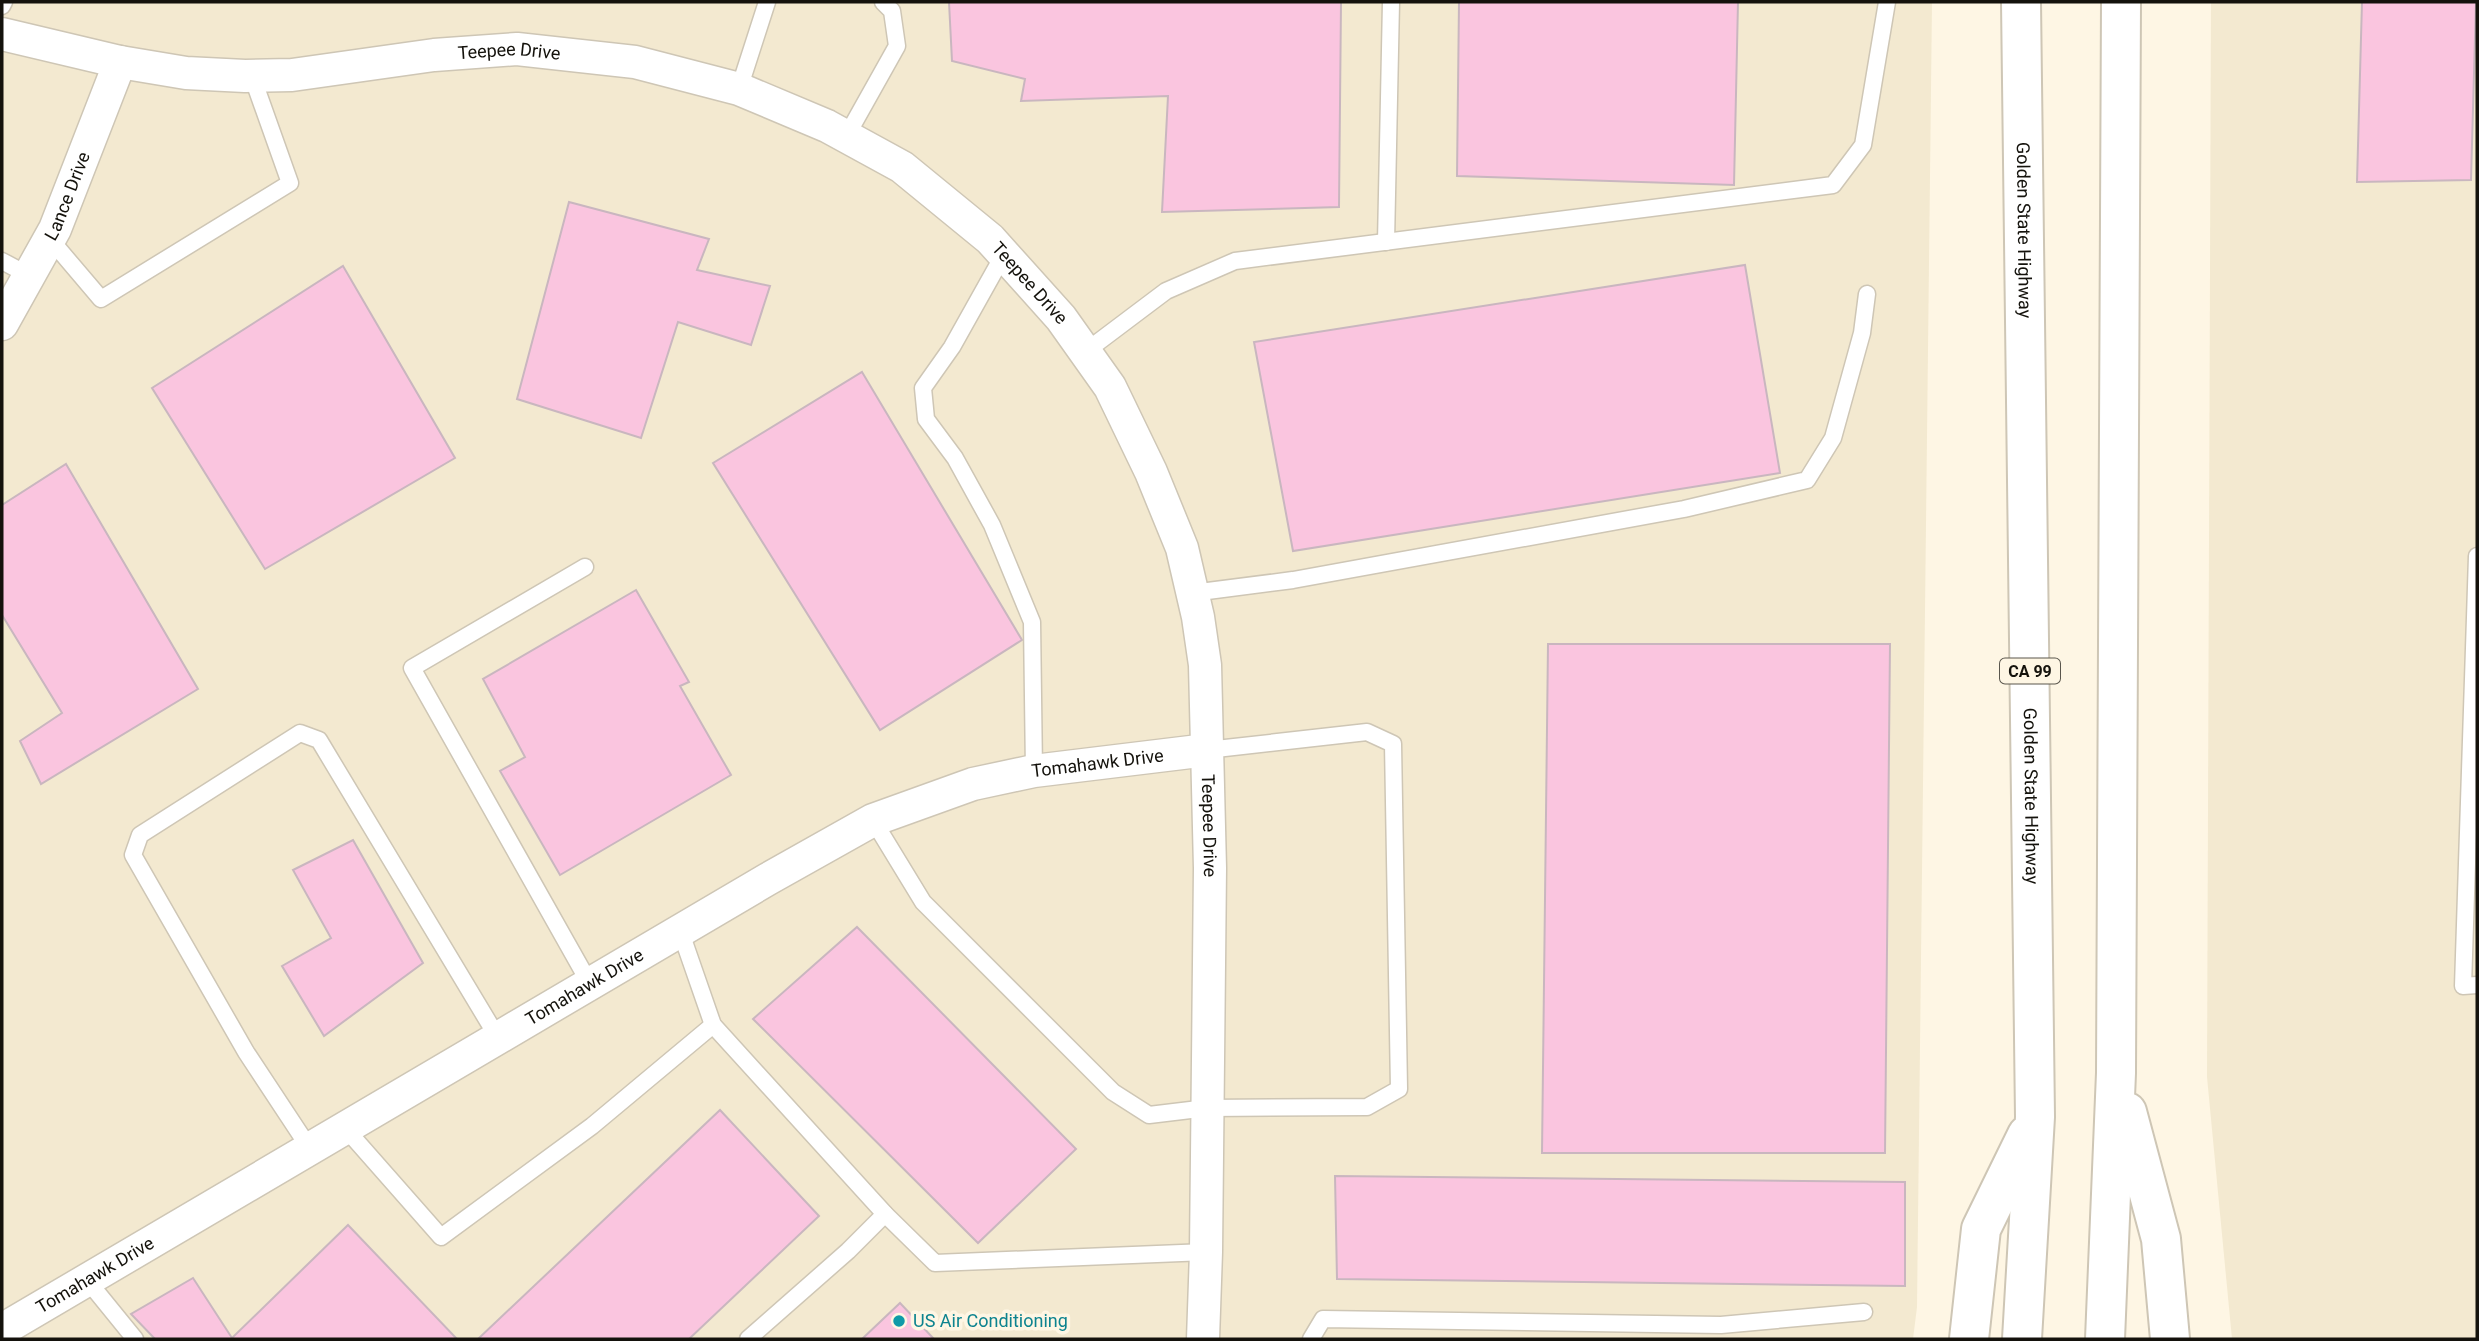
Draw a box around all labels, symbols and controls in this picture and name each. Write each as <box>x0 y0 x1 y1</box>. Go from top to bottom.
street label: Teepee Drive <box>457 38 562 64</box>
street label: Golden State Highway <box>2013 142 2036 319</box>
street label: Lance Drive <box>40 149 94 244</box>
street label: Teepee Drive <box>988 237 1072 328</box>
road number: CA 99 <box>2000 658 2060 684</box>
street label: Golden State Highway <box>2020 708 2043 885</box>
street label: Tomahawk Drive <box>1030 744 1165 781</box>
street label: Teepee Drive <box>1198 774 1221 877</box>
street label: Tomahawk Drive <box>522 944 647 1029</box>
street label: Tomahawk Drive <box>32 1232 157 1318</box>
place label: US Air Conditioning <box>913 1310 1068 1331</box>
marker: US Air Conditioning <box>891 1313 907 1329</box>

